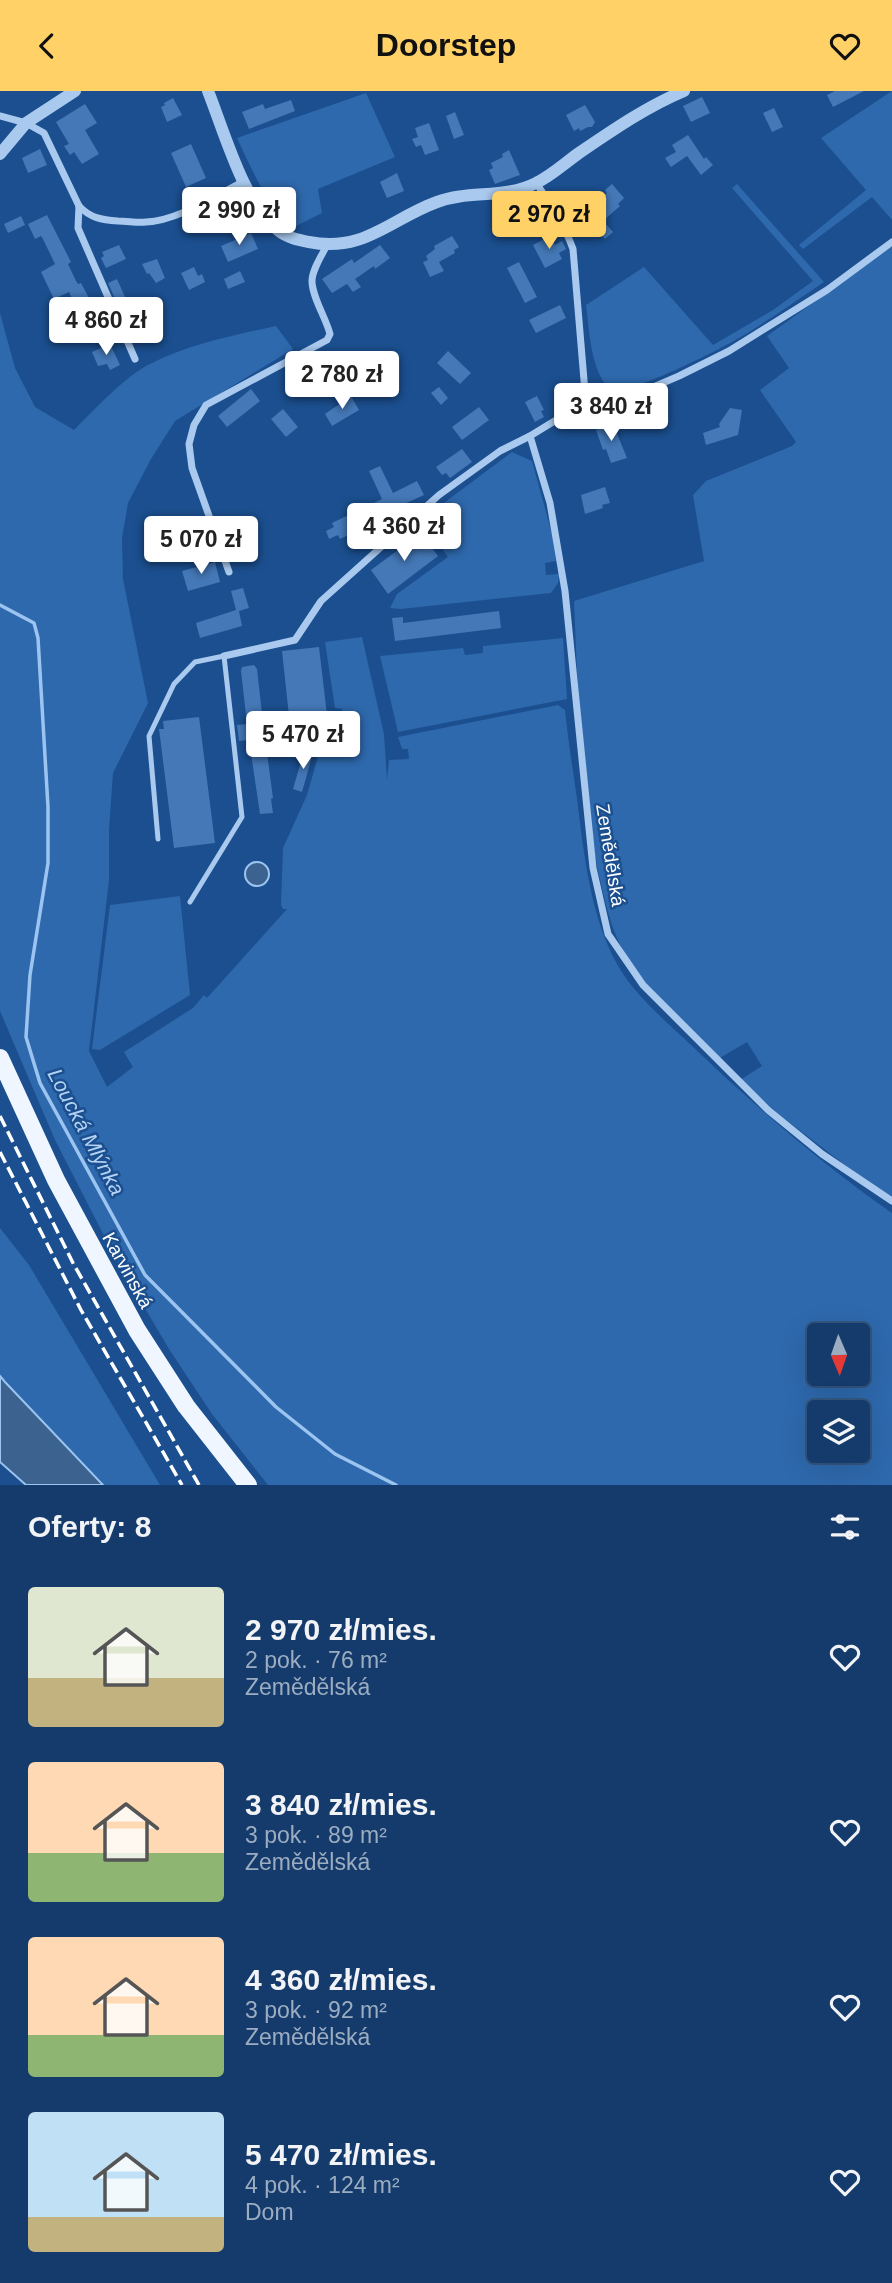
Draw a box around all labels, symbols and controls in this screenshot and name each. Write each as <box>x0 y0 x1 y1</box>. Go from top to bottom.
icon: back <box>28 27 66 65</box>
text: Doorstep <box>376 27 516 63</box>
icon: heart <box>826 27 864 65</box>
pin: 2 990 zł <box>167 187 311 247</box>
pin: 2 970 zł <box>477 191 621 251</box>
text: 2 990 zł <box>198 197 280 223</box>
text: 2 970 zł <box>508 201 590 227</box>
pin: 4 860 zł <box>34 297 178 357</box>
text: 4 860 zł <box>65 307 147 333</box>
pin: 2 780 zł <box>270 351 414 411</box>
text: 2 780 zł <box>301 361 383 387</box>
pin: 3 840 zł <box>539 383 683 443</box>
text: 3 840 zł <box>570 393 652 419</box>
pin: 4 360 zł <box>332 503 476 563</box>
text: 4 360 zł <box>363 513 445 539</box>
pin: 5 070 zł <box>129 517 273 576</box>
text: 5 070 zł <box>160 526 242 552</box>
pin: 5 470 zł <box>231 711 375 771</box>
text: 5 470 zł <box>262 721 344 747</box>
street label: Zemědělská <box>592 802 629 908</box>
water label: Loucká Mlýnka <box>43 1065 129 1199</box>
street label: Karvinská <box>98 1229 157 1312</box>
north arrow <box>807 1323 870 1386</box>
map controls <box>807 1323 870 1463</box>
button: layers <box>807 1400 870 1463</box>
icon: filters <box>826 1508 864 1546</box>
text: Oferty: 8 <box>28 1510 151 1543</box>
text: 2 970 zł/mies. <box>245 1613 437 1646</box>
icon: home <box>84 1615 168 1699</box>
icon: heart <box>826 1638 864 1676</box>
text: 2 pok. · 76 m² <box>245 1647 387 1673</box>
text: Zemědělská <box>245 1674 370 1700</box>
text: 3 840 zł/mies. <box>245 1788 437 1821</box>
icon: home <box>84 1790 168 1874</box>
icon: heart <box>826 1813 864 1851</box>
text: 3 pok. · 89 m² <box>245 1822 387 1848</box>
text: Zemědělská <box>245 1849 370 1875</box>
text: 4 360 zł/mies. <box>245 1963 437 1996</box>
icon: home <box>84 1965 168 2049</box>
icon: heart <box>826 1988 864 2026</box>
text: 3 pok. · 92 m² <box>245 1997 387 2023</box>
text: Zemědělská <box>245 2024 370 2050</box>
text: 5 470 zł/mies. <box>245 2138 437 2171</box>
icon: home <box>84 2140 168 2224</box>
icon: heart <box>826 2163 864 2201</box>
text: 4 pok. · 124 m² <box>245 2172 400 2198</box>
text: Dom <box>245 2199 294 2225</box>

